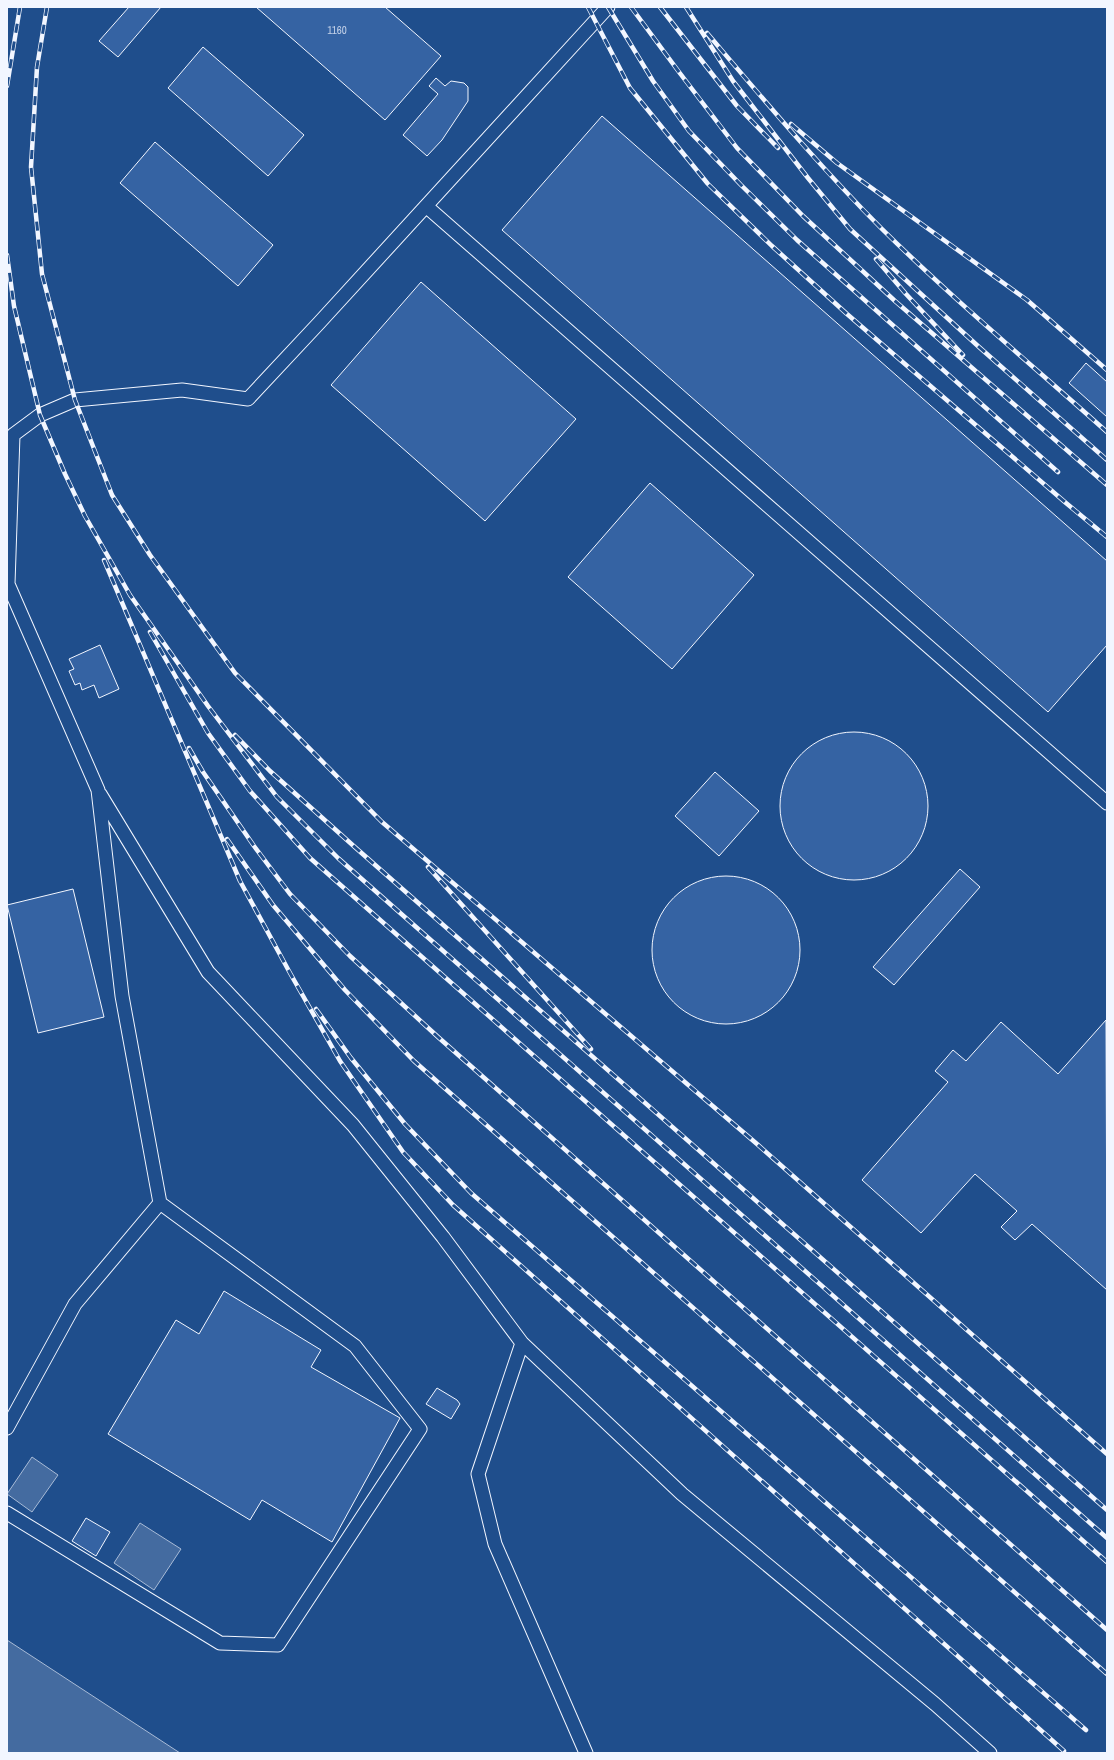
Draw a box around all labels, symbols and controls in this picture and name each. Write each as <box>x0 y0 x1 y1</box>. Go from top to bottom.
house number: 1160 <box>327 23 347 37</box>

